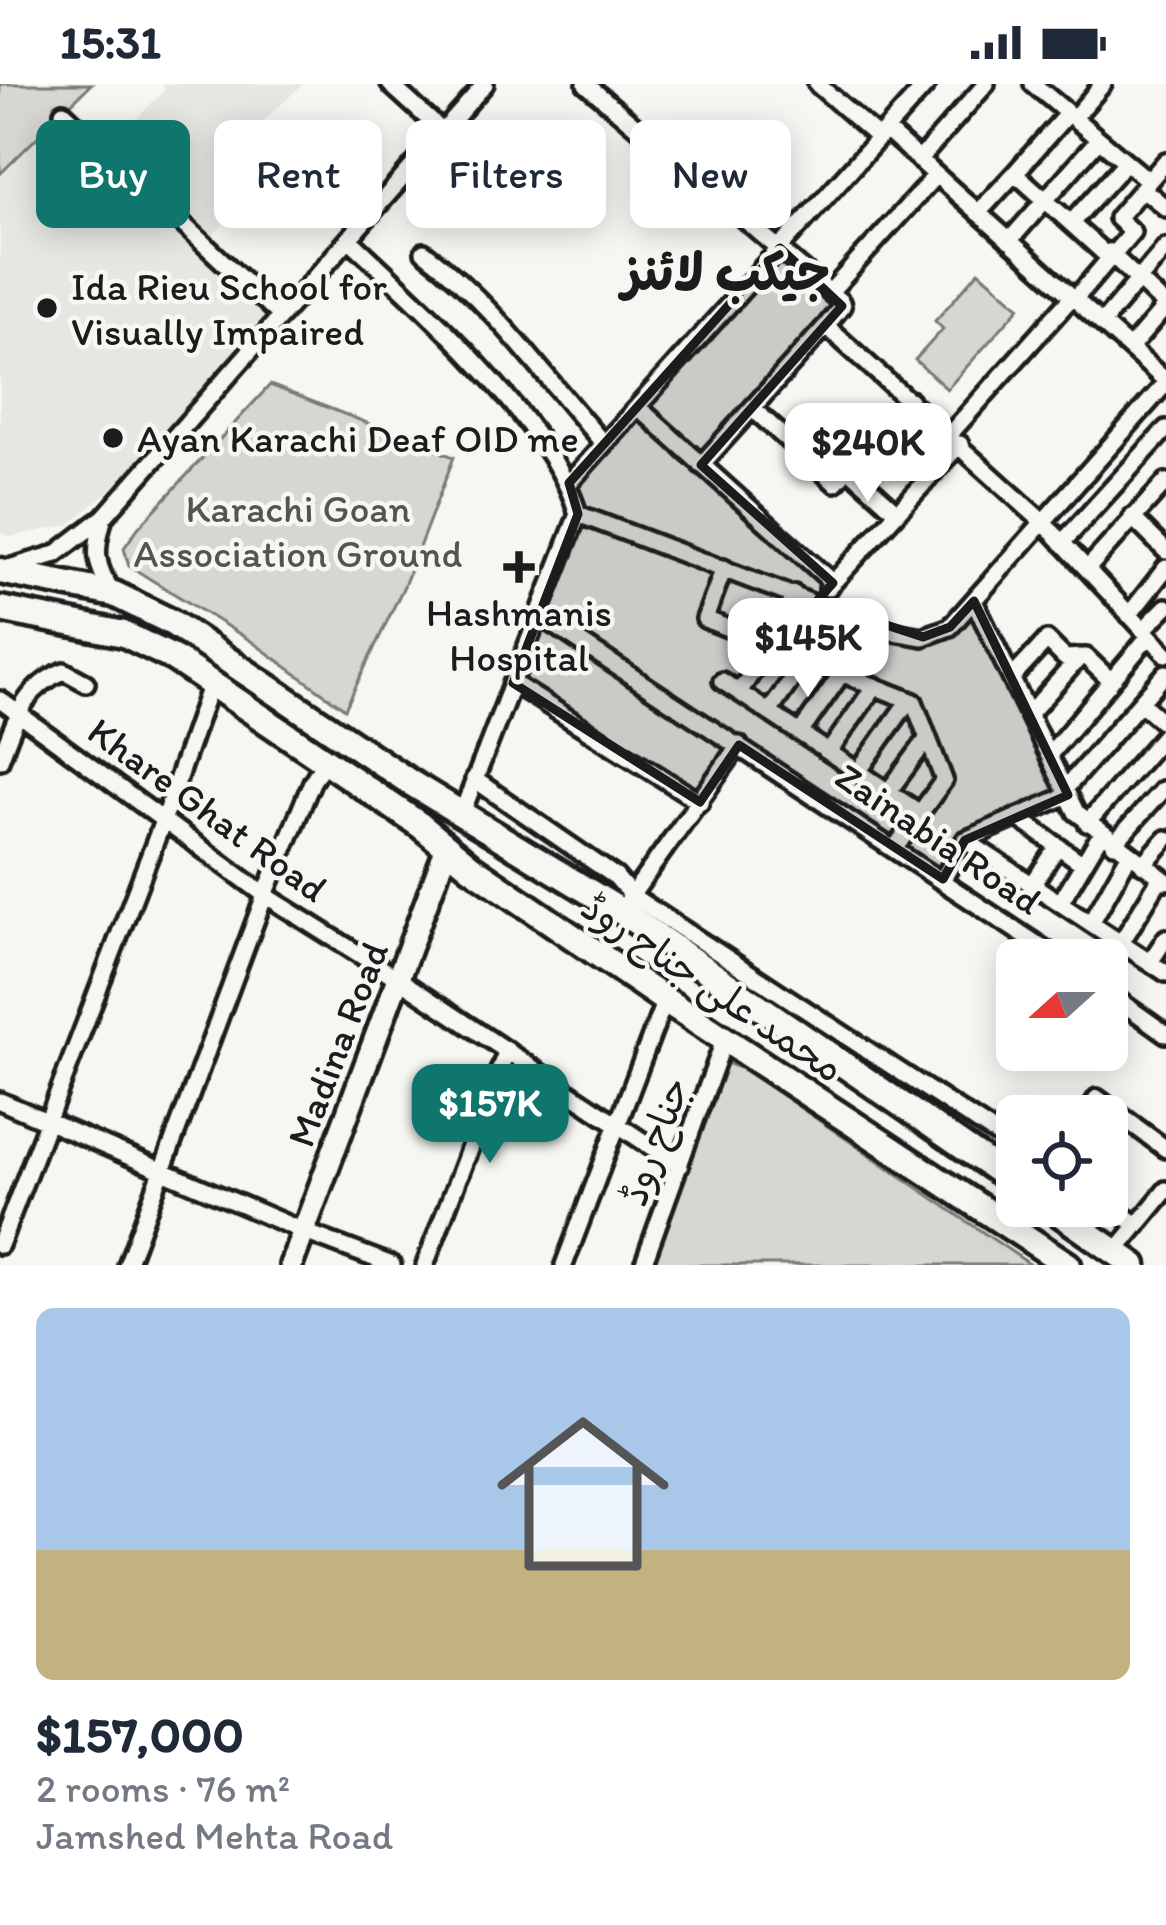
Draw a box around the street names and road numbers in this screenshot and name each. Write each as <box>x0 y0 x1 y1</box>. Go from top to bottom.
street label: Khare Ghat Road <box>79 707 336 912</box>
street label: Zainabia Road <box>827 752 1051 925</box>
street label: محمد علی جناح روڈ <box>571 882 853 1095</box>
street label: Madina Road <box>277 935 398 1153</box>
street label: جناح روڈ <box>610 1070 702 1213</box>

